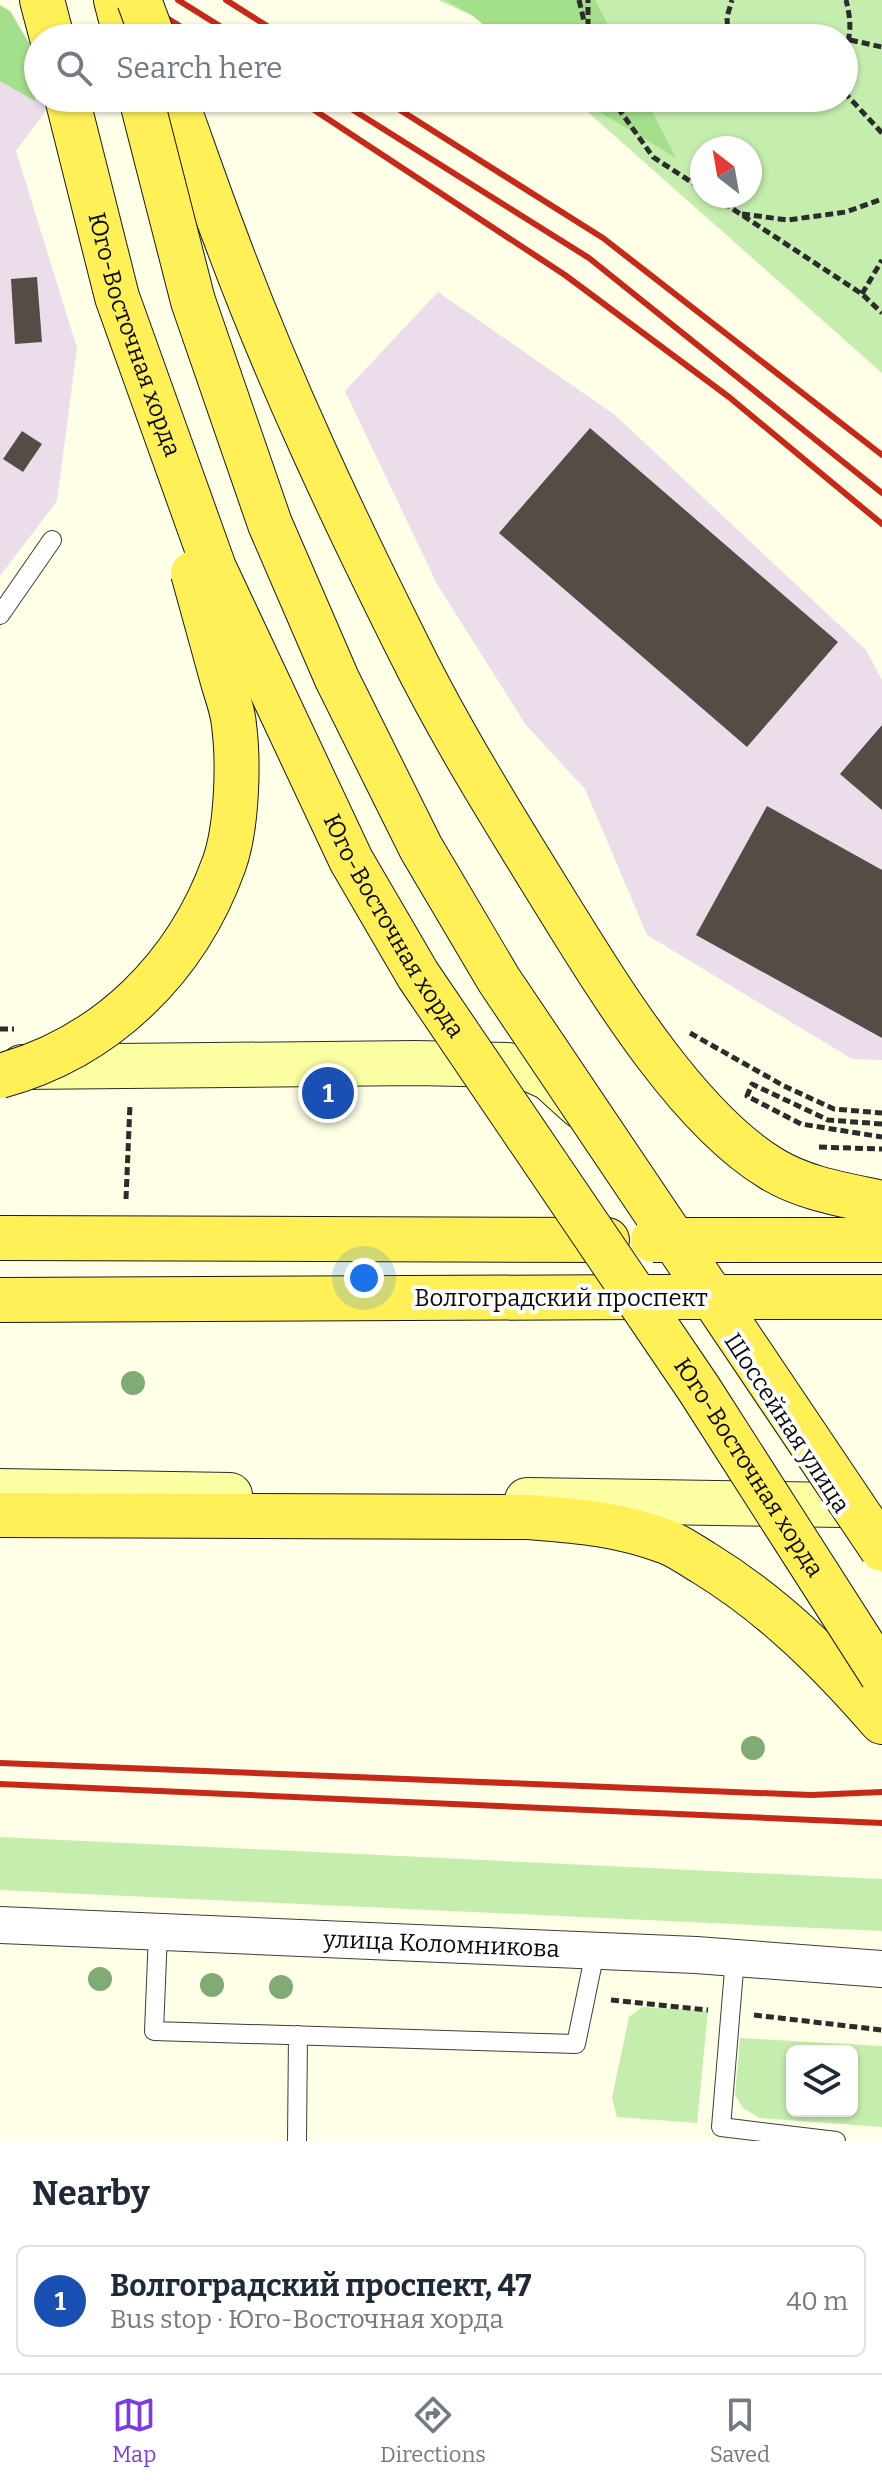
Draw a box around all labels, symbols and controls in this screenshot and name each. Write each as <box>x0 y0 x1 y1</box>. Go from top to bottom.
search box <box>24 24 858 112</box>
icon: search <box>52 46 96 90</box>
text: Search here <box>116 50 283 86</box>
north arrow <box>690 136 762 208</box>
street label: Юго-Восточная хорда <box>82 210 187 460</box>
street label: Юго-Восточная хорда <box>318 810 470 1043</box>
pin: 1 <box>302 1063 354 1123</box>
your location <box>344 1258 384 1298</box>
street label: Волгоградский проспект <box>414 1284 708 1312</box>
street label: Шоссейная улица <box>718 1328 856 1518</box>
street label: Юго-Восточная хорда <box>668 1353 830 1582</box>
street label: улица Коломникова <box>322 1925 560 1963</box>
map controls <box>786 2045 858 2117</box>
button: layers <box>786 2045 858 2117</box>
text: Nearby <box>32 2173 150 2214</box>
text: Волгоградский проспект, 47 <box>110 2268 531 2304</box>
text: 1 <box>54 2286 66 2317</box>
text: 40 m <box>786 2286 848 2317</box>
text: Bus stop · Юго-Восточная хорда <box>110 2304 504 2335</box>
tab: Map <box>112 2393 156 2468</box>
tab: Directions <box>380 2393 486 2468</box>
tab: Saved <box>710 2393 770 2468</box>

